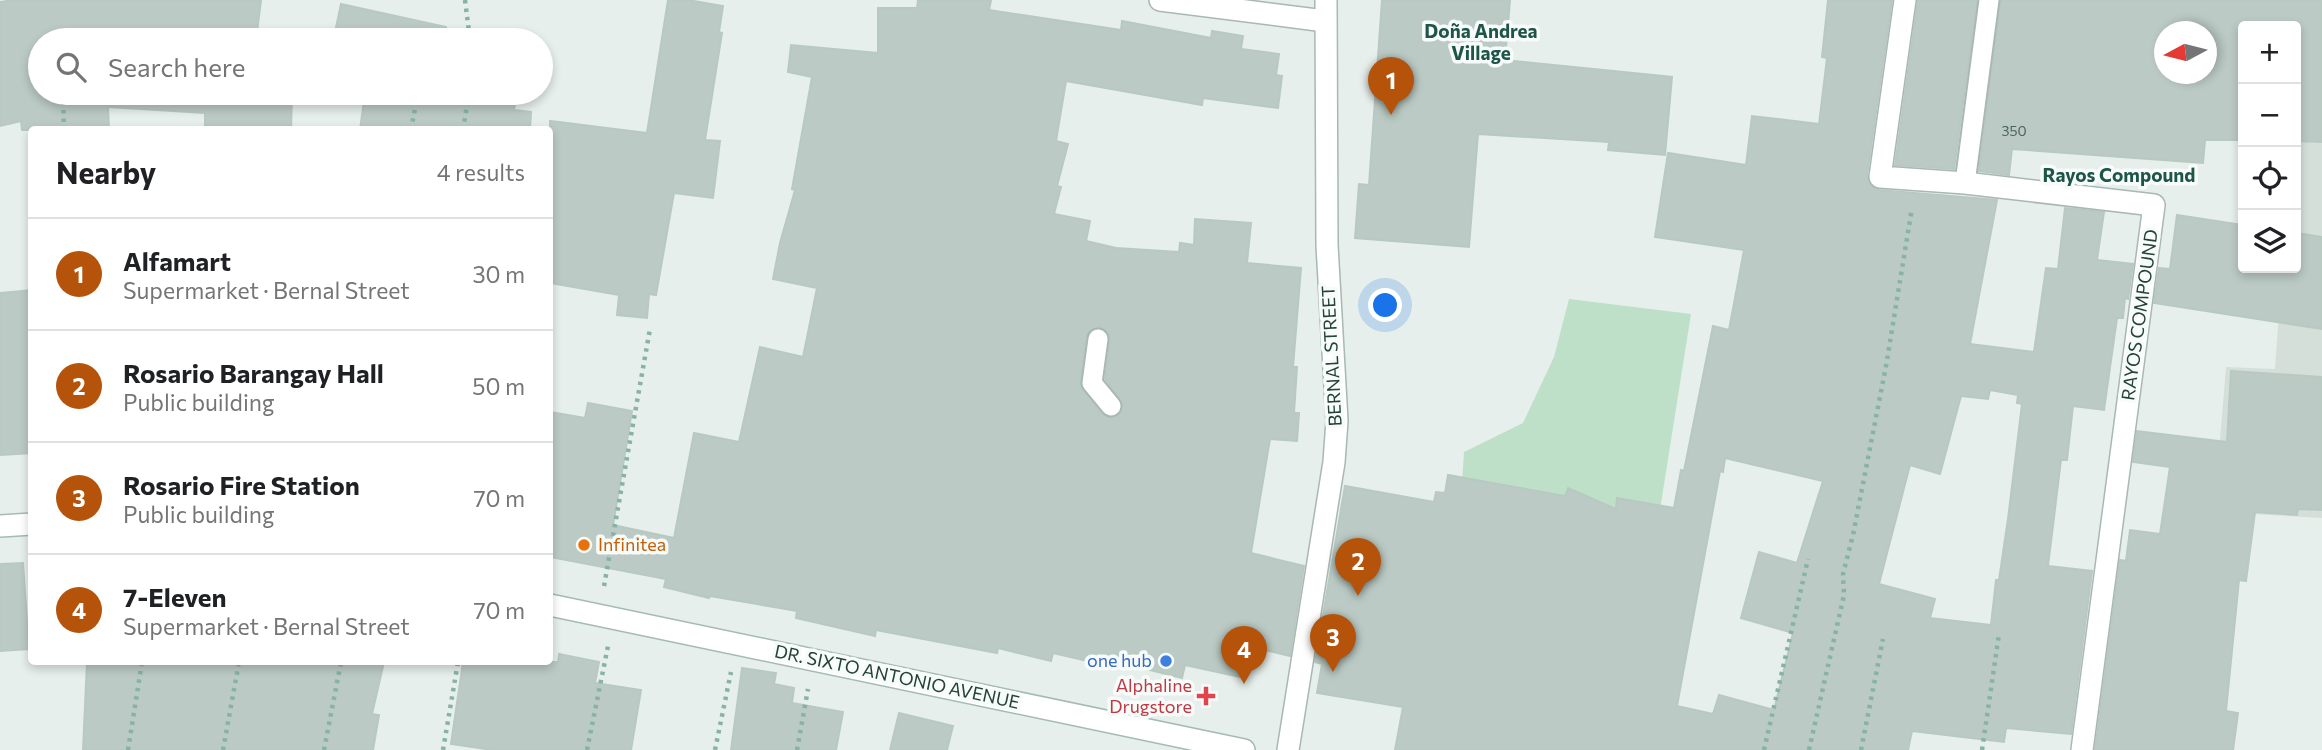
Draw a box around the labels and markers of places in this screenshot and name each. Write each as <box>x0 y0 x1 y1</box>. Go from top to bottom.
pin: 1 <box>1368 57 1414 115</box>
place label: Infinitea <box>598 533 666 555</box>
marker: Infinitea <box>576 537 592 553</box>
pin: 2 <box>1335 538 1381 596</box>
pin: 3 <box>1310 614 1356 672</box>
pin: 4 <box>1221 626 1267 684</box>
place label: one hub <box>1087 649 1152 671</box>
marker: one hub <box>1158 653 1174 669</box>
place label: Alphaline Drugstore <box>1109 674 1192 717</box>
marker: Alphaline Drugstore <box>1198 688 1214 704</box>

